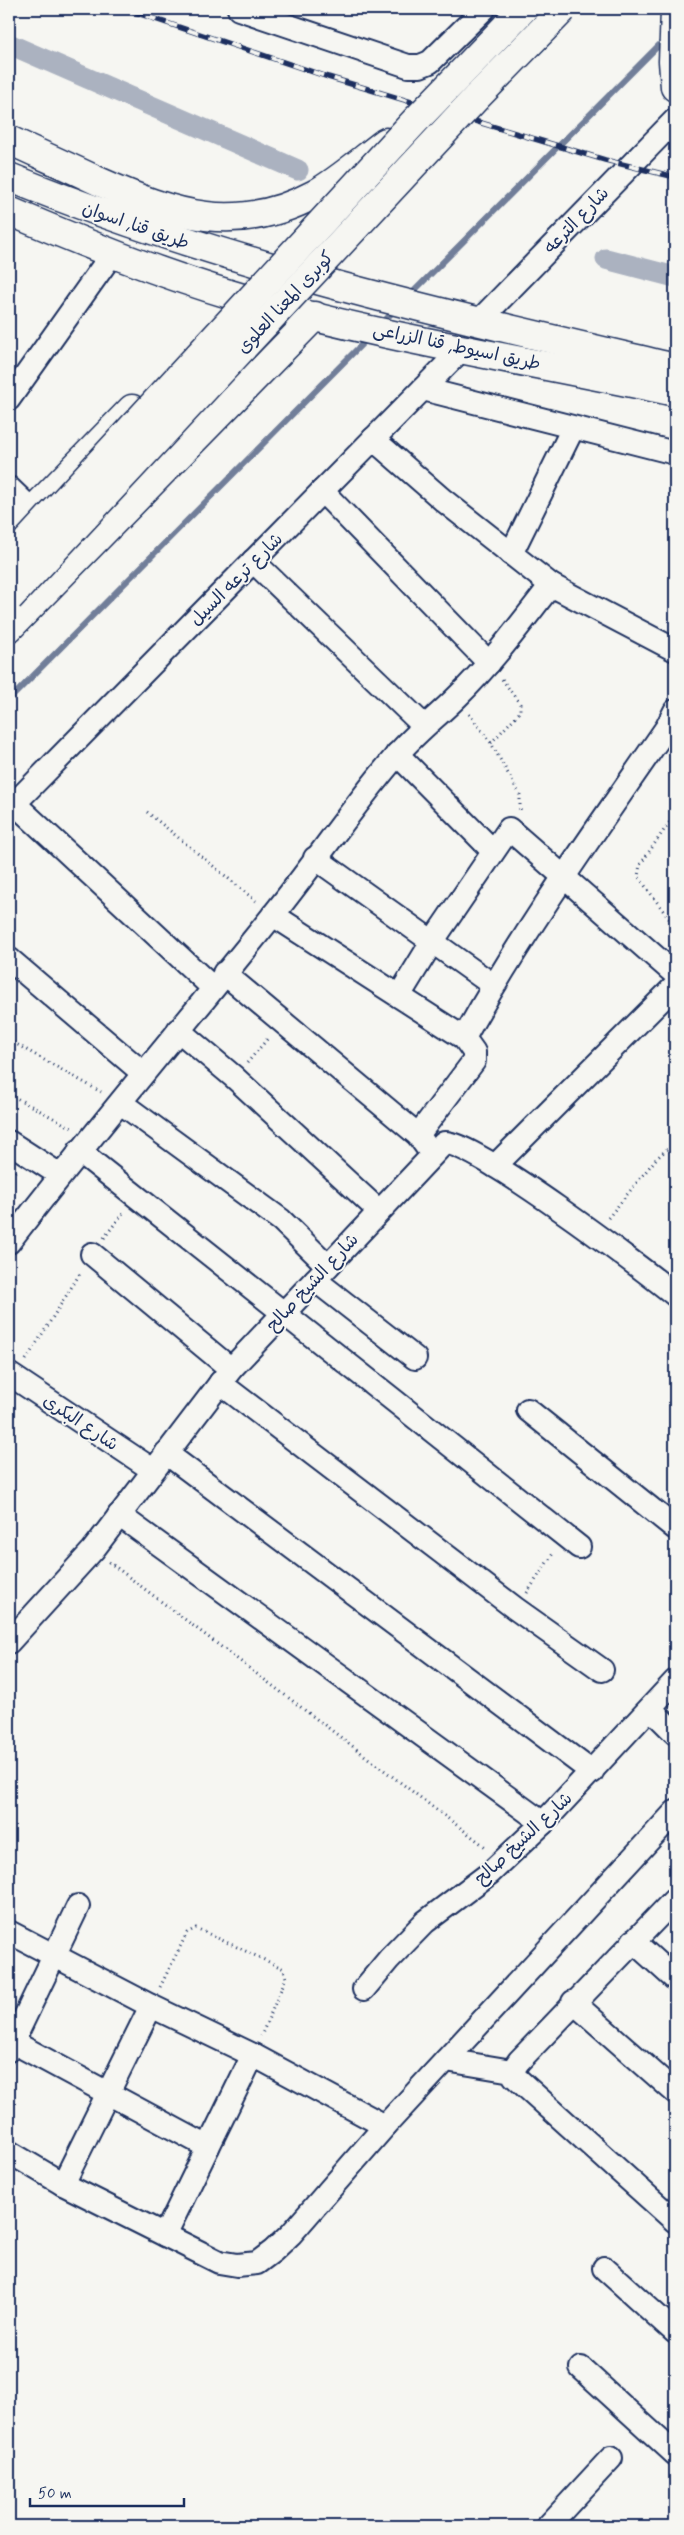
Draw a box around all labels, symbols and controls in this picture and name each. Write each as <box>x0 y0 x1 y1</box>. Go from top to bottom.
street label: شارع الترعه <box>539 182 615 259</box>
street label: طريق قنا, اسوان <box>79 196 192 256</box>
street label: كوبرى المعنا العلوى <box>232 246 340 359</box>
street label: طريق اسيوط, قنا الزراعى <box>371 318 543 376</box>
street label: شارع ترعه السيل <box>185 528 289 632</box>
street label: شارع الشيخ صالح <box>261 1228 364 1337</box>
street label: شارع البكرى <box>38 1389 123 1457</box>
street label: شارع الشيخ صالح <box>469 1787 578 1890</box>
scale bar <box>30 2475 184 2507</box>
text: 50 m <box>38 2484 72 2504</box>

